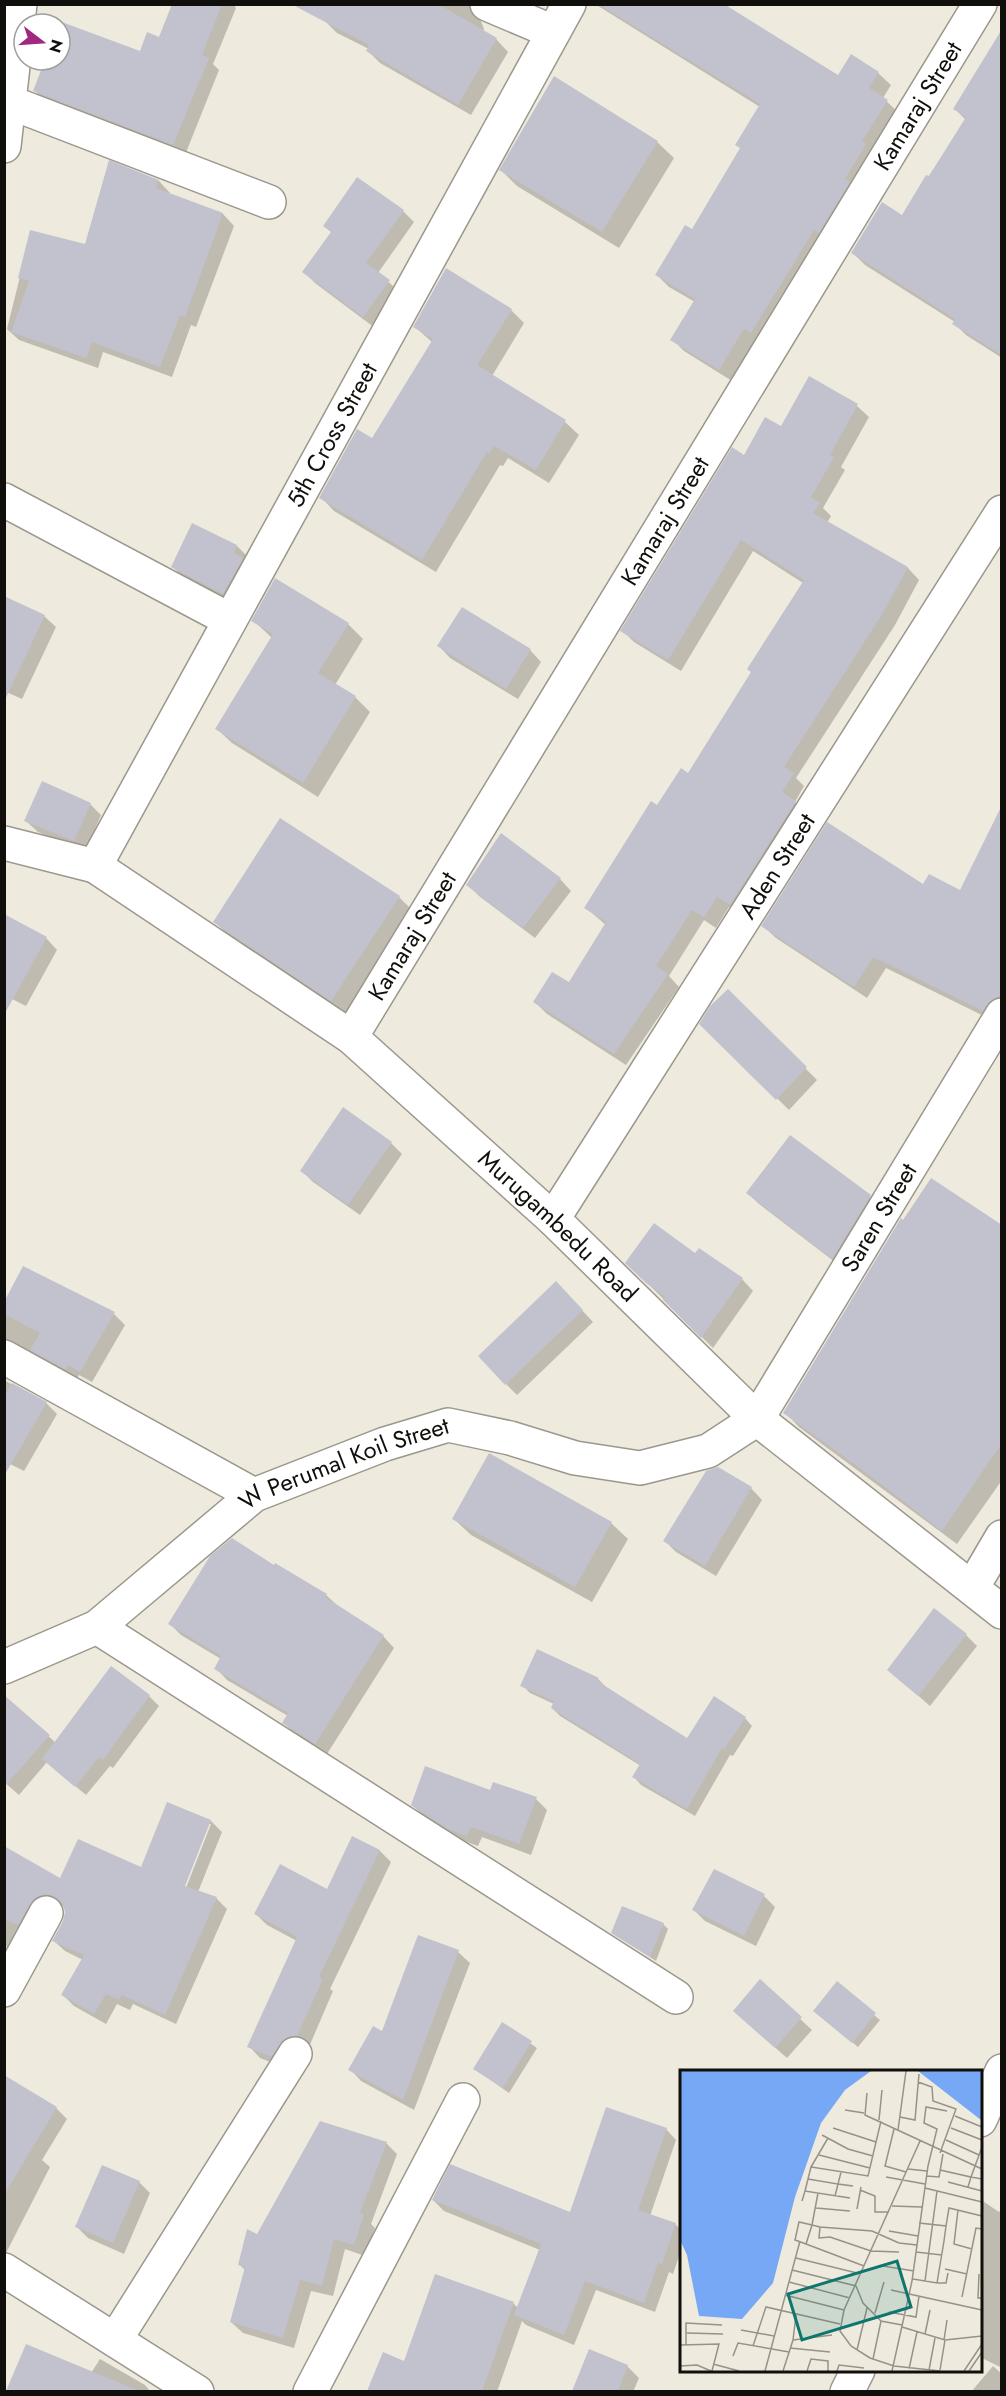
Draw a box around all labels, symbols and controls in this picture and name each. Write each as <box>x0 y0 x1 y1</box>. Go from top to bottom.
north arrow <box>12 12 72 72</box>
street label: Kamaraj Street <box>865 34 970 177</box>
text: N <box>43 37 69 56</box>
street label: 5th Cross Street <box>278 356 386 513</box>
street label: Kamaraj Street <box>612 449 718 592</box>
street label: Aden Street <box>730 806 823 925</box>
street label: Kamaraj Street <box>359 864 465 1007</box>
street label: Murugambedu Road <box>470 1142 646 1310</box>
street label: Saren Street <box>832 1156 925 1279</box>
street label: W Perumal Koil Street <box>231 1408 453 1518</box>
inset map <box>680 2070 982 2372</box>

